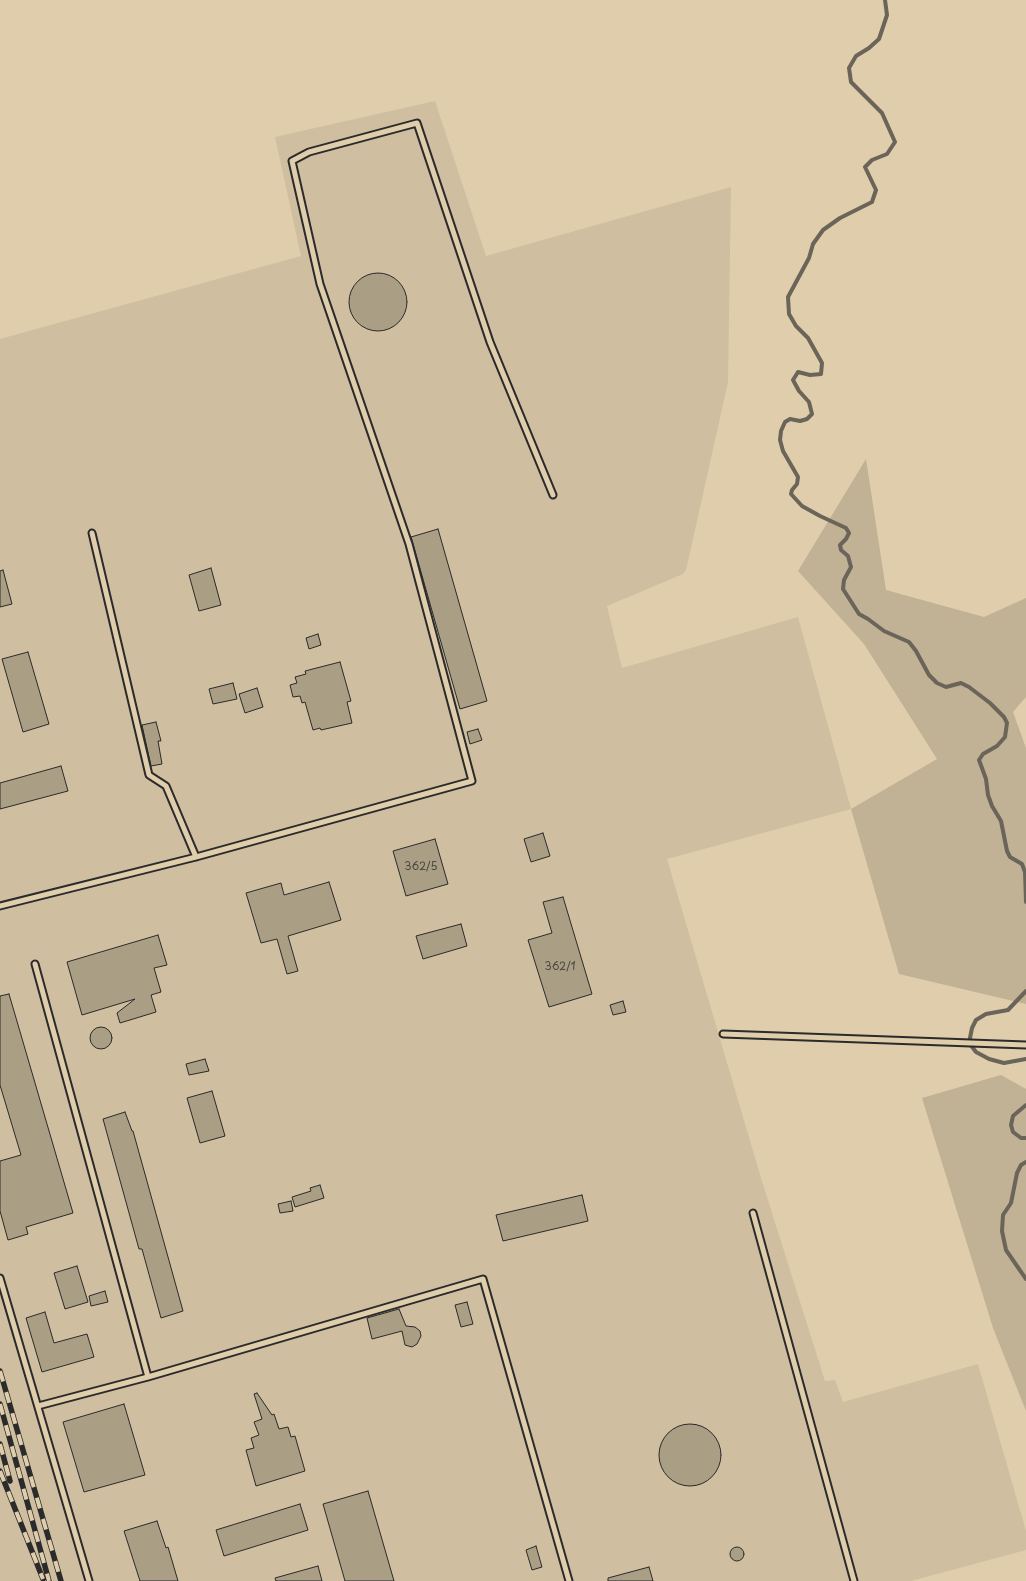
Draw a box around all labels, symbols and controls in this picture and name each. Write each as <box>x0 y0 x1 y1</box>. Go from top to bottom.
house number: 362/5 <box>404 860 438 874</box>
house number: 362/1 <box>544 960 576 974</box>

